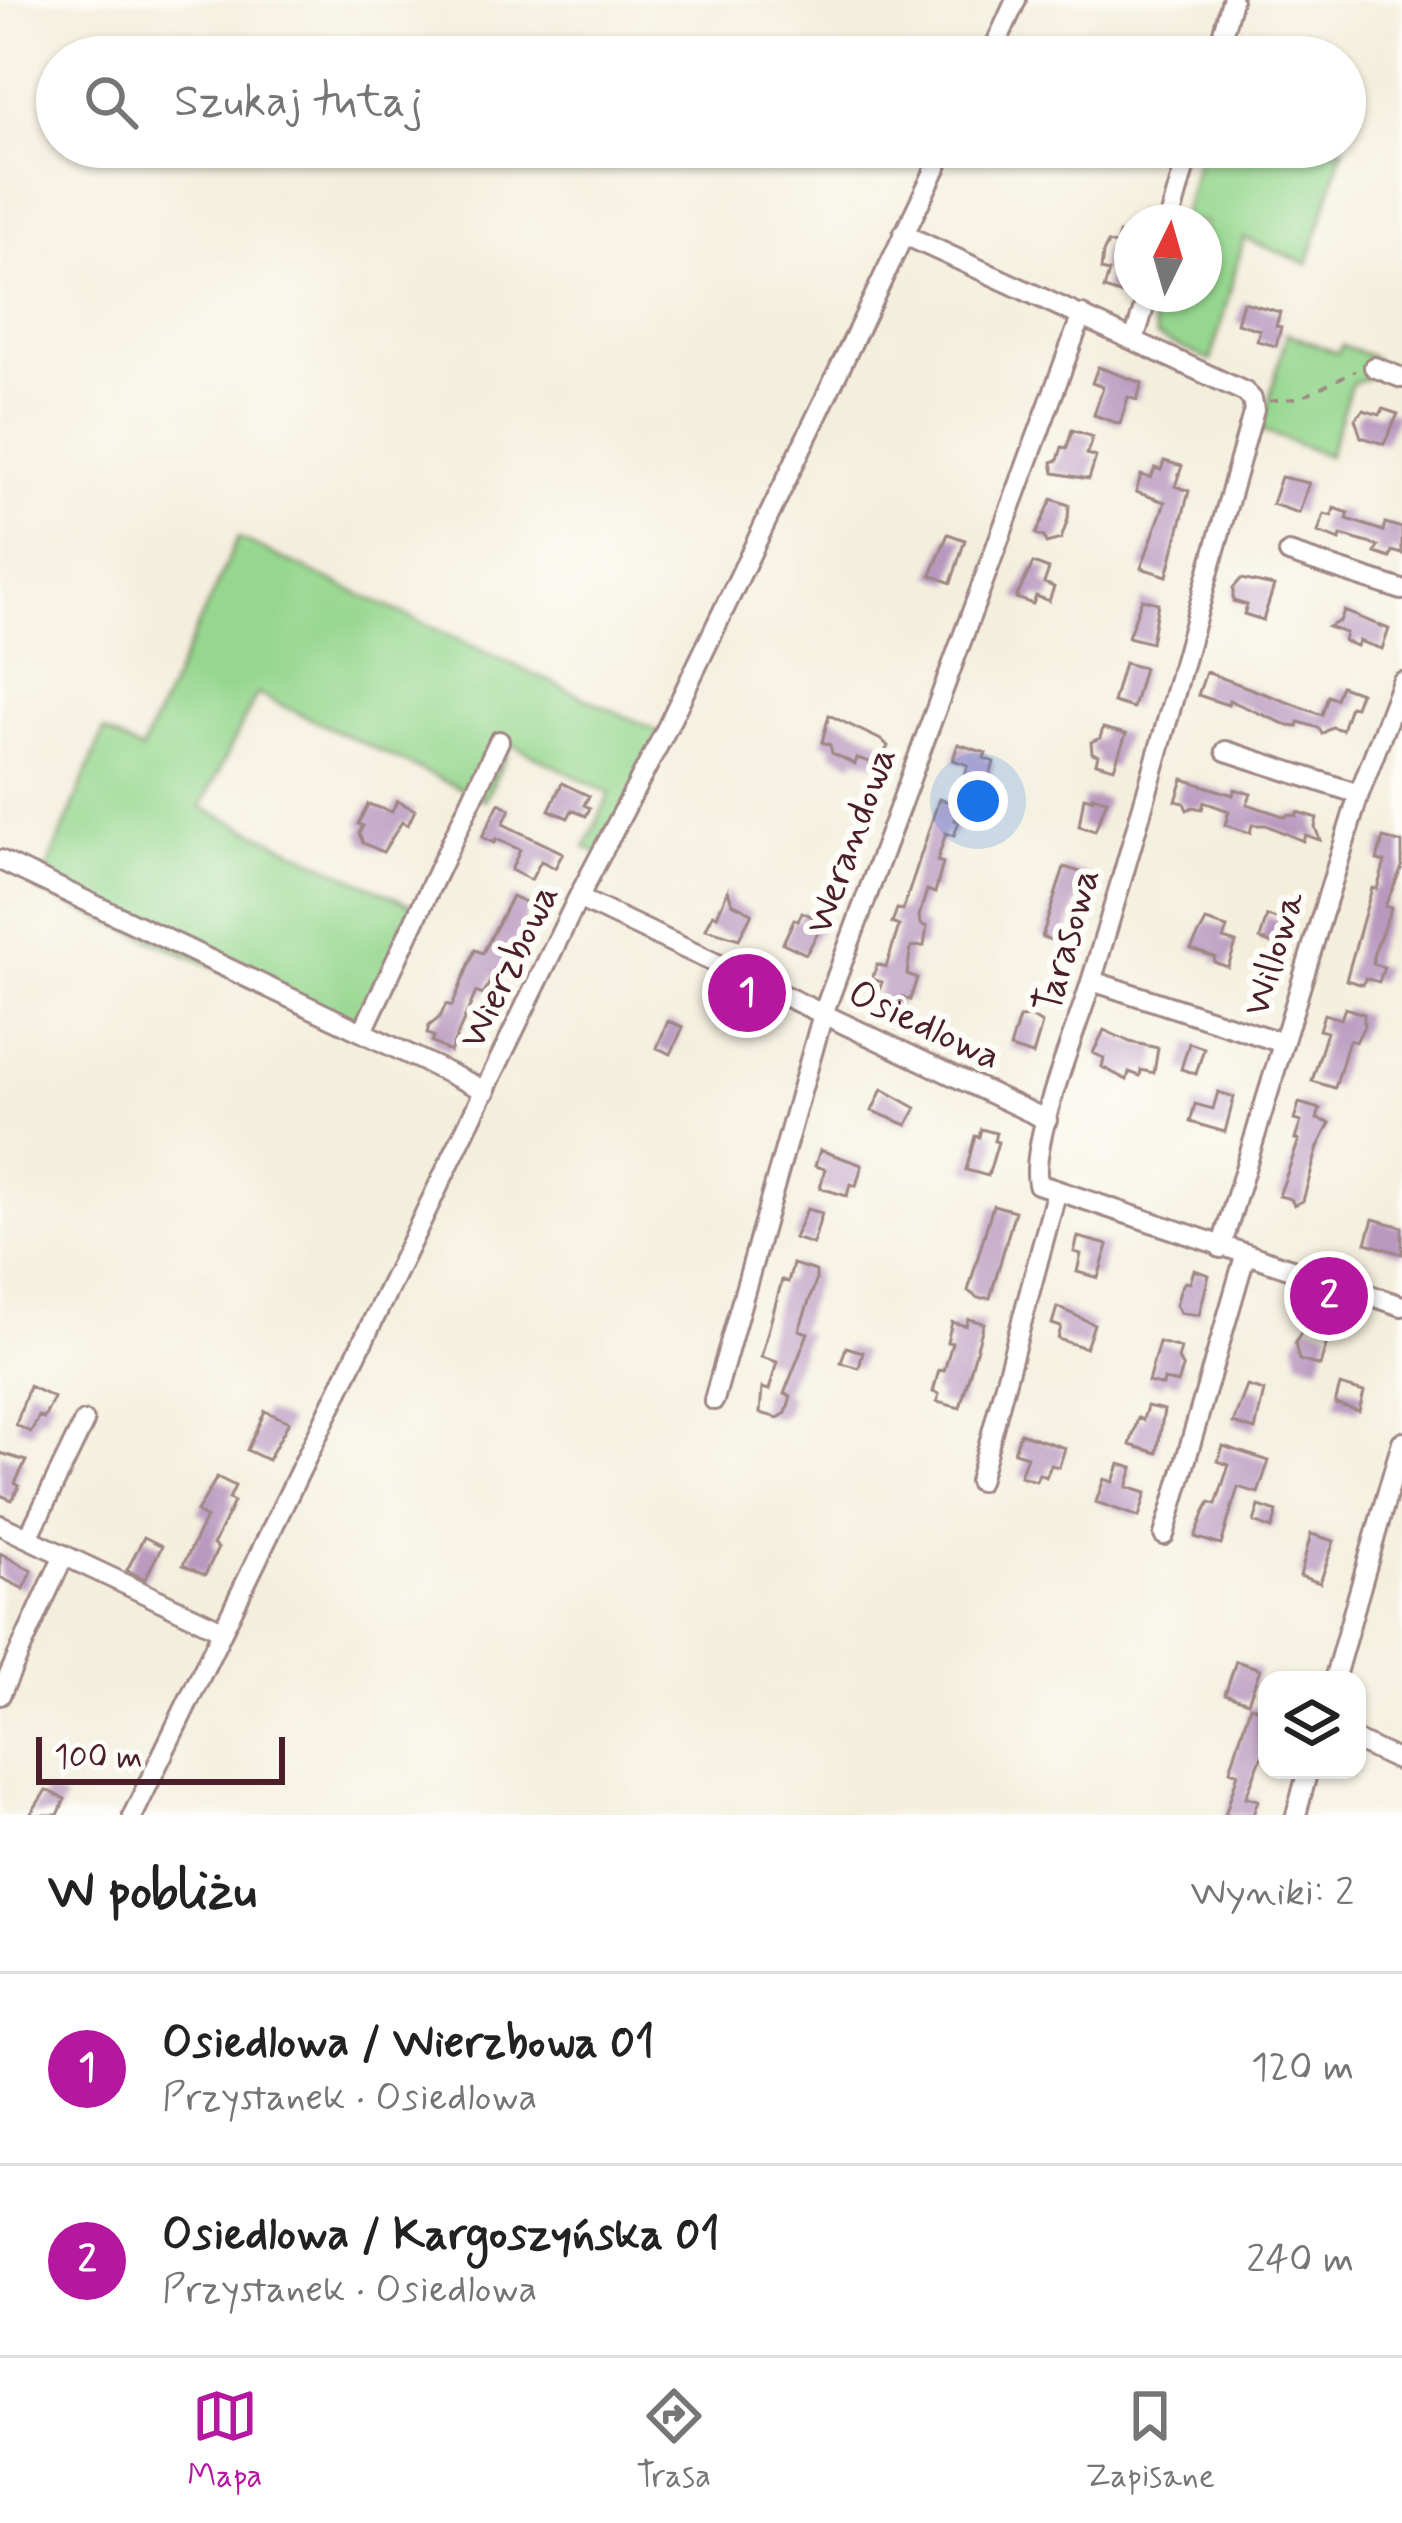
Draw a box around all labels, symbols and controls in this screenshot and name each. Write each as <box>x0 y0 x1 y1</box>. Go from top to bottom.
search box <box>36 36 1366 168</box>
icon: search <box>78 69 144 135</box>
text: Szukaj tutaj <box>174 73 423 132</box>
north arrow <box>1114 204 1222 312</box>
street label: Werandowa <box>795 740 909 942</box>
your location <box>948 771 1008 831</box>
street label: Tarasowa <box>1023 863 1113 1019</box>
street label: Wierzbowa <box>448 876 572 1058</box>
street label: Willowa <box>1232 885 1318 1023</box>
pin: 1 <box>708 948 786 1038</box>
street label: Osiedlowa <box>840 969 1008 1083</box>
pin: 2 <box>1290 1251 1368 1341</box>
map controls <box>1258 1671 1366 1779</box>
button: layers <box>1258 1671 1366 1779</box>
scale bar <box>36 1731 285 1784</box>
text: 100 m <box>54 1736 143 1780</box>
text: W pobliżu <box>48 1860 256 1926</box>
text: Wyniki: 2 <box>1191 1868 1354 1919</box>
text: Osiedlowa / Wierzbowa 01 <box>162 2014 655 2073</box>
text: 1 <box>78 2043 96 2094</box>
text: 120 m <box>1251 2043 1354 2094</box>
text: Przystanek · Osiedlowa <box>162 2073 537 2124</box>
text: Osiedlowa / Kargoszyńska 01 <box>162 2206 720 2265</box>
text: 2 <box>77 2235 97 2286</box>
text: 240 m <box>1246 2235 1354 2286</box>
text: Przystanek · Osiedlowa <box>162 2265 537 2316</box>
tab: Mapa <box>187 2383 262 2499</box>
tab: Trasa <box>637 2383 711 2499</box>
tab: Zapisane <box>1085 2383 1215 2499</box>

